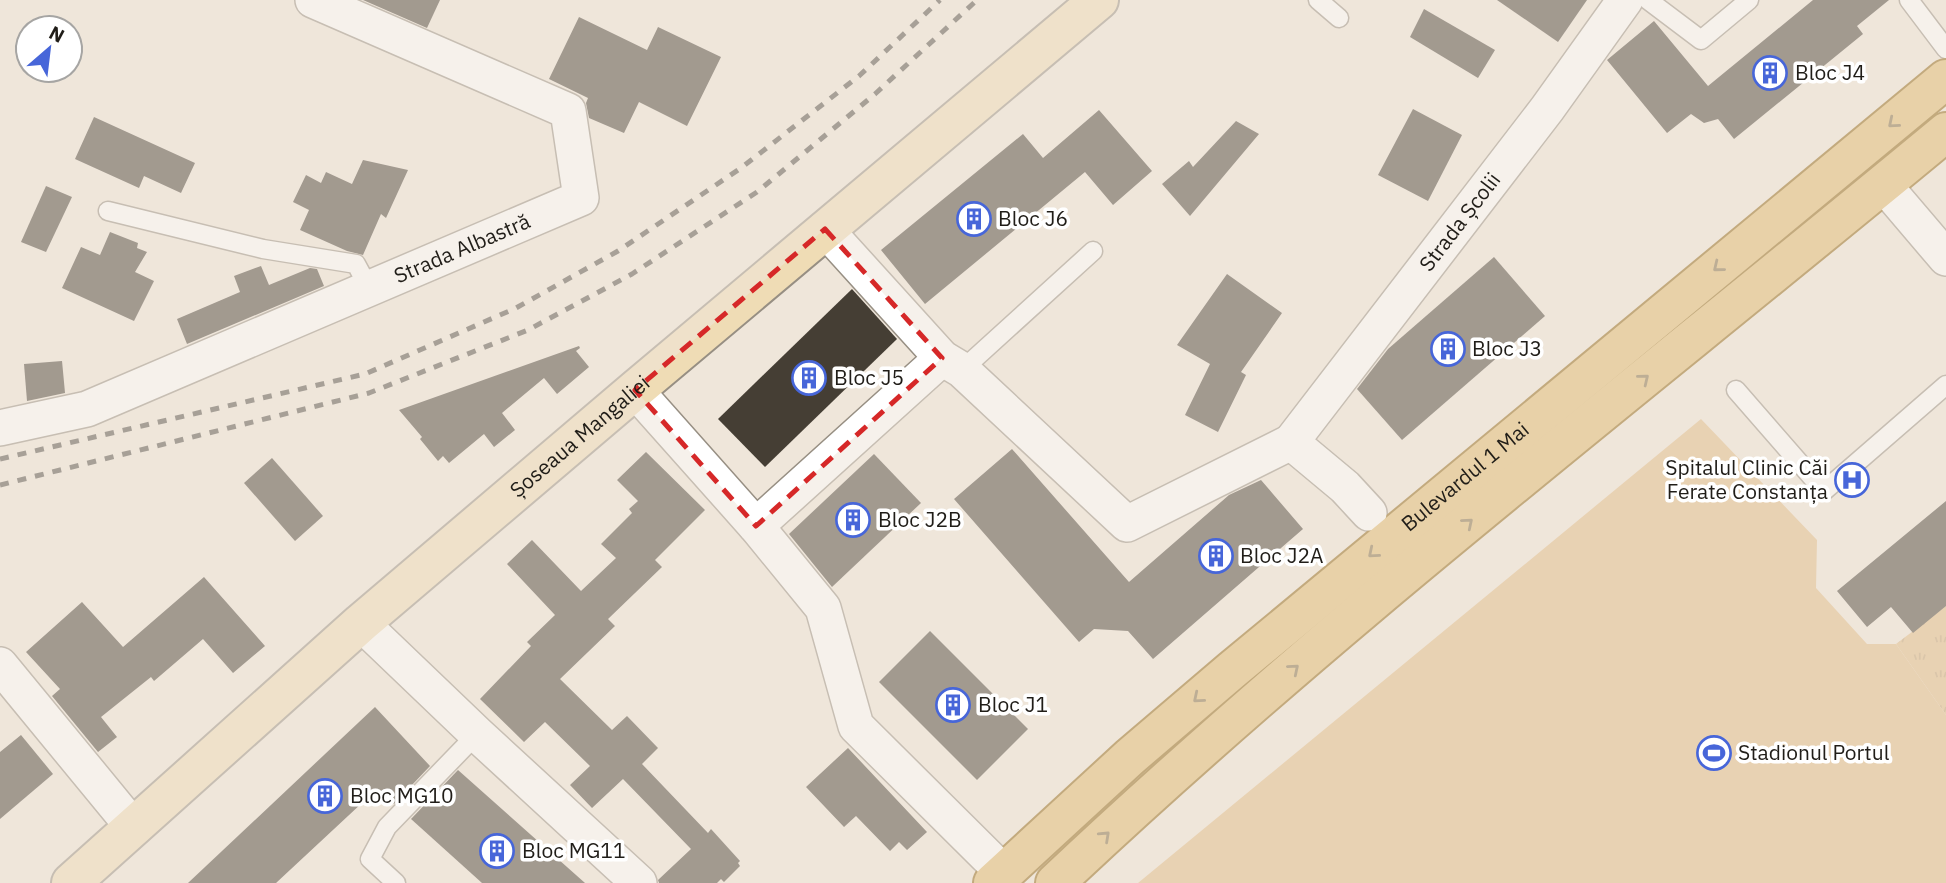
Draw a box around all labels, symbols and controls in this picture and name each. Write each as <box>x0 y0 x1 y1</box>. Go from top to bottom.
north arrow <box>14 14 84 84</box>
text: N <box>45 20 69 48</box>
building icon: Bloc J4 <box>1751 54 1789 92</box>
place label: Bloc J4 <box>1795 58 1865 86</box>
one-way arrow <box>1889 114 1901 127</box>
street label: Strada Școlii <box>1412 166 1506 277</box>
building icon: Bloc J6 <box>955 200 993 238</box>
place label: Bloc J6 <box>998 204 1068 232</box>
street label: Strada Albastră <box>389 206 534 289</box>
one-way arrow <box>1713 259 1726 271</box>
building icon: Bloc J3 <box>1429 330 1467 368</box>
place label: Bloc J3 <box>1472 334 1542 362</box>
building icon: Bloc J5 <box>790 359 828 397</box>
place label: Bloc J5 <box>834 363 904 391</box>
street label: Șoseaua Mangaliei <box>504 369 655 503</box>
one-way arrow <box>1635 375 1648 387</box>
street label: Bulevardul 1 Mai <box>1395 415 1534 537</box>
place label: Spitalul Clinic Căi Ferate Constanța <box>1665 453 1828 505</box>
hospital icon: Spitalul Clinic Căi Ferate Constanța <box>1833 461 1871 499</box>
building icon: Bloc J2B <box>834 501 872 539</box>
place label: Bloc J2B <box>878 505 962 533</box>
one-way arrow <box>1459 519 1472 531</box>
building icon: Bloc J2A <box>1197 537 1235 575</box>
place label: Bloc J2A <box>1240 541 1323 569</box>
one-way arrow <box>1368 544 1380 557</box>
one-way arrow <box>1285 665 1298 677</box>
building icon: Bloc J1 <box>934 686 972 724</box>
place label: Bloc J1 <box>978 690 1048 718</box>
one-way arrow <box>1193 690 1206 703</box>
sports icon: Stadionul Portul <box>1695 734 1733 772</box>
place label: Stadionul Portul <box>1738 738 1890 766</box>
building icon: Bloc MG10 <box>306 777 344 815</box>
place label: Bloc MG10 <box>350 781 454 809</box>
building icon: Bloc MG11 <box>478 832 516 870</box>
one-way arrow <box>1097 832 1110 845</box>
place label: Bloc MG11 <box>522 836 626 864</box>

